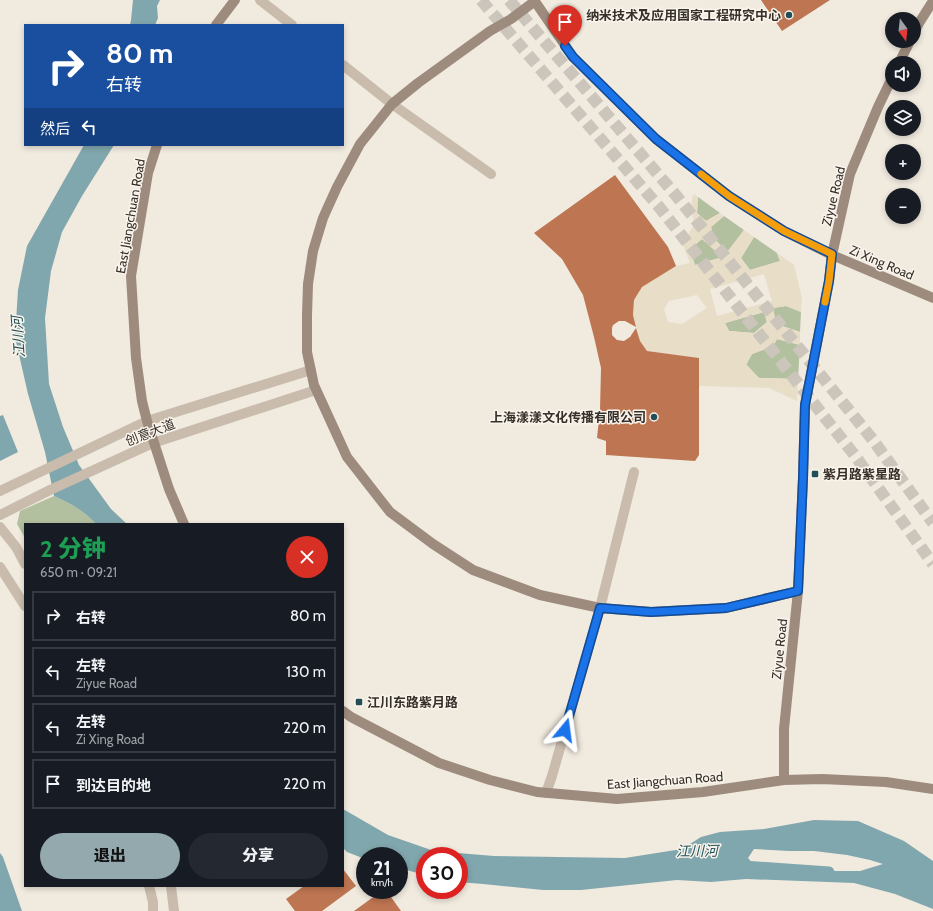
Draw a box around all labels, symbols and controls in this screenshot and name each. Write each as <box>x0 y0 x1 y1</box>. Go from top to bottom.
pin <box>548 5 582 46</box>
place label: 纳米技术及应用国家工程研究中心 <box>586 7 781 23</box>
marker: 纳米技术及应用国家工程研究中心 <box>784 10 794 20</box>
icon: arrive <box>554 11 576 33</box>
north arrow <box>885 12 921 48</box>
map controls <box>885 12 921 224</box>
text: 80 m <box>106 36 173 70</box>
icon: right <box>40 40 92 92</box>
button: sound <box>885 56 921 92</box>
text: 右转 <box>106 74 142 96</box>
button: layers <box>885 100 921 136</box>
icon: left <box>78 116 100 138</box>
text: 然后 <box>40 120 70 138</box>
button: + <box>885 144 921 180</box>
street label: East Jiangchuan Road <box>112 157 148 275</box>
street label: Ziyue Road <box>818 164 848 228</box>
button: − <box>885 188 921 224</box>
street label: Zi Xing Road <box>847 241 917 283</box>
water label: 江川河 <box>7 312 28 359</box>
place label: 上海漾漾文化传播有限公司 <box>490 409 646 425</box>
marker: 上海漾漾文化传播有限公司 <box>649 412 659 422</box>
street label: 创意大道 <box>123 415 177 449</box>
place label: 紫月路紫星路 <box>823 466 901 482</box>
marker: 紫月路紫星路 <box>810 469 820 479</box>
text: 2 分钟 <box>40 534 106 563</box>
button: close <box>286 536 328 578</box>
text: 650 m · 09:21 <box>40 564 117 580</box>
icon: right <box>42 605 64 627</box>
text: 80 m <box>290 607 326 625</box>
text: 右转 <box>76 609 106 627</box>
street label: Ziyue Road <box>768 618 790 680</box>
text: 左转 <box>76 657 106 675</box>
icon: left <box>42 661 64 683</box>
text: 130 m <box>286 663 326 681</box>
text: Ziyue Road <box>76 675 137 691</box>
place label: 江川东路紫月路 <box>367 694 458 710</box>
marker: 江川东路紫月路 <box>354 697 364 707</box>
position arrow <box>544 709 586 751</box>
text: 左转 <box>76 713 106 731</box>
icon: left <box>42 717 64 739</box>
text: 220 m <box>283 719 326 737</box>
text: Zi Xing Road <box>76 731 144 747</box>
street label: East Jiangchuan Road <box>606 768 724 792</box>
icon: arrive <box>42 773 64 795</box>
text: 220 m <box>283 775 326 793</box>
text: 到达目的地 <box>76 777 151 795</box>
button: 退出 <box>40 833 180 879</box>
button: 分享 <box>188 833 328 879</box>
water label: 江川河 <box>676 842 721 860</box>
speed limit sign: 30 <box>416 847 468 899</box>
text: 21 <box>373 856 391 880</box>
text: km/h <box>371 876 393 889</box>

